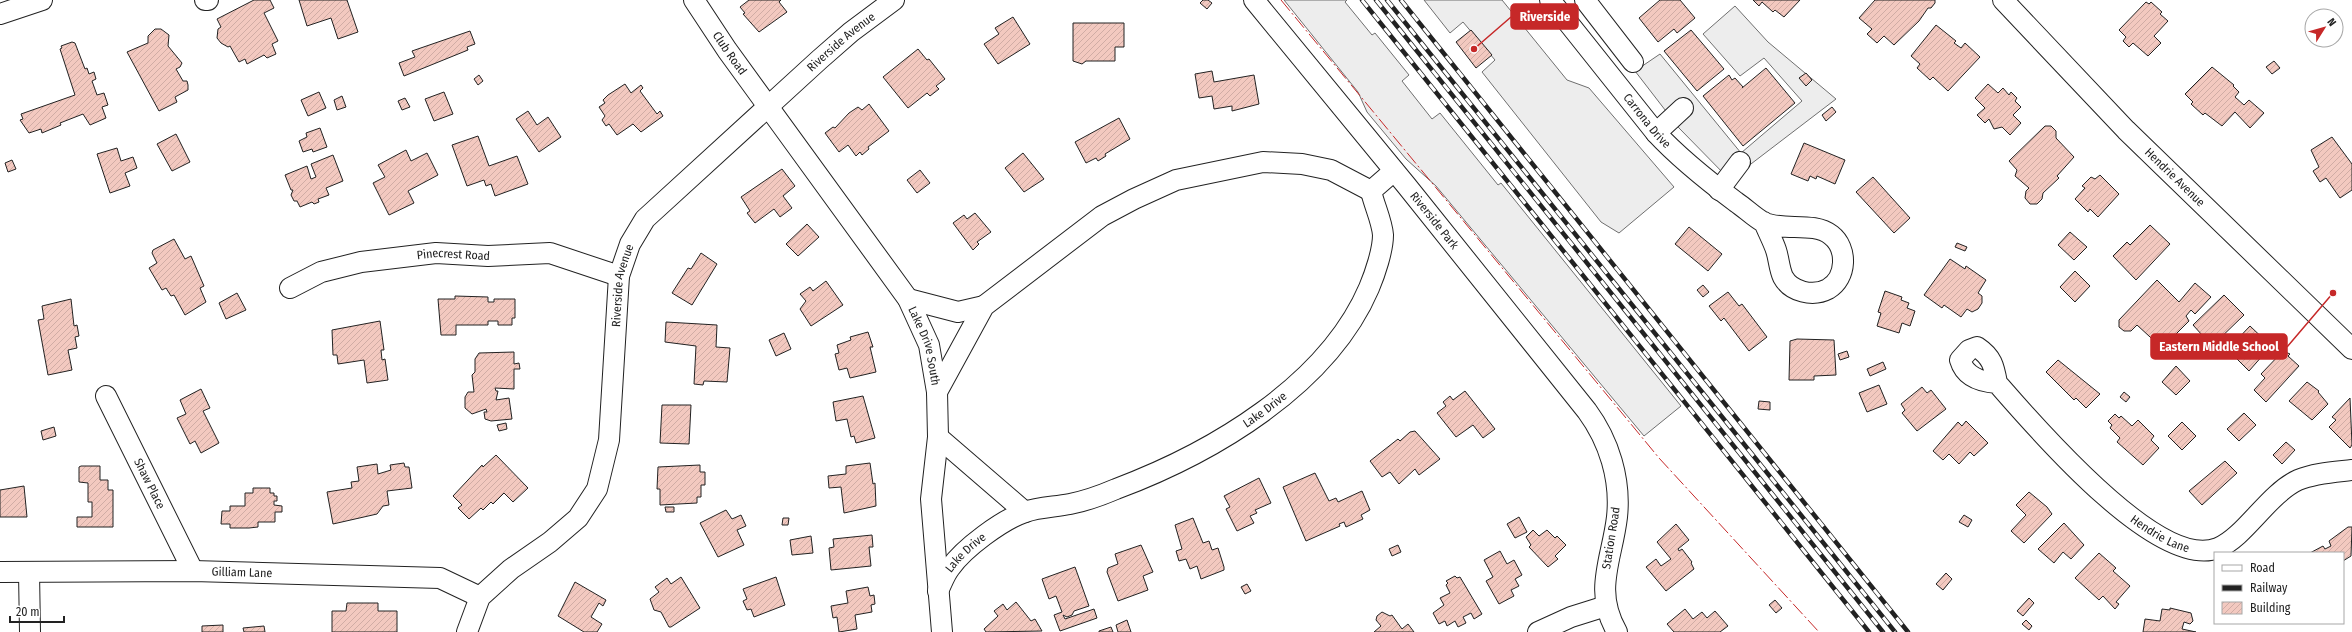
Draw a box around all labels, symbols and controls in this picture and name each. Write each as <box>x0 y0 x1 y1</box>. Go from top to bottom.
callout: Riverside <box>1511 4 1578 29</box>
north arrow <box>2304 8 2344 48</box>
text: Riverside <box>1520 9 1571 24</box>
street label: Riverside Avenue <box>804 10 878 74</box>
text: N <box>2324 16 2339 29</box>
street label: Club Road <box>710 29 750 77</box>
street label: Carrona Drive <box>1620 91 1674 151</box>
street label: Hendrie Avenue <box>2142 145 2208 210</box>
street label: Riverside Park <box>1407 189 1462 252</box>
street label: Riverside Avenue <box>609 242 636 327</box>
street label: Pinecrest Road <box>416 246 490 263</box>
street label: Lake Drive South <box>905 304 943 387</box>
callout: Eastern Middle School <box>2151 334 2287 359</box>
text: Eastern Middle School <box>2159 339 2279 354</box>
street label: Lake Drive <box>1240 389 1290 430</box>
street label: Shaw Place <box>131 456 168 511</box>
street label: Station Road <box>1599 506 1623 570</box>
street label: Hendrie Lane <box>2128 512 2191 555</box>
street label: Lake Drive <box>942 530 988 575</box>
legend <box>2214 552 2344 624</box>
text: Road <box>2250 561 2275 575</box>
street label: Gilliam Lane <box>211 565 273 580</box>
text: Railway <box>2250 581 2288 595</box>
scale bar <box>10 598 64 624</box>
text: Building <box>2250 601 2291 615</box>
text: 20 m <box>16 605 40 619</box>

